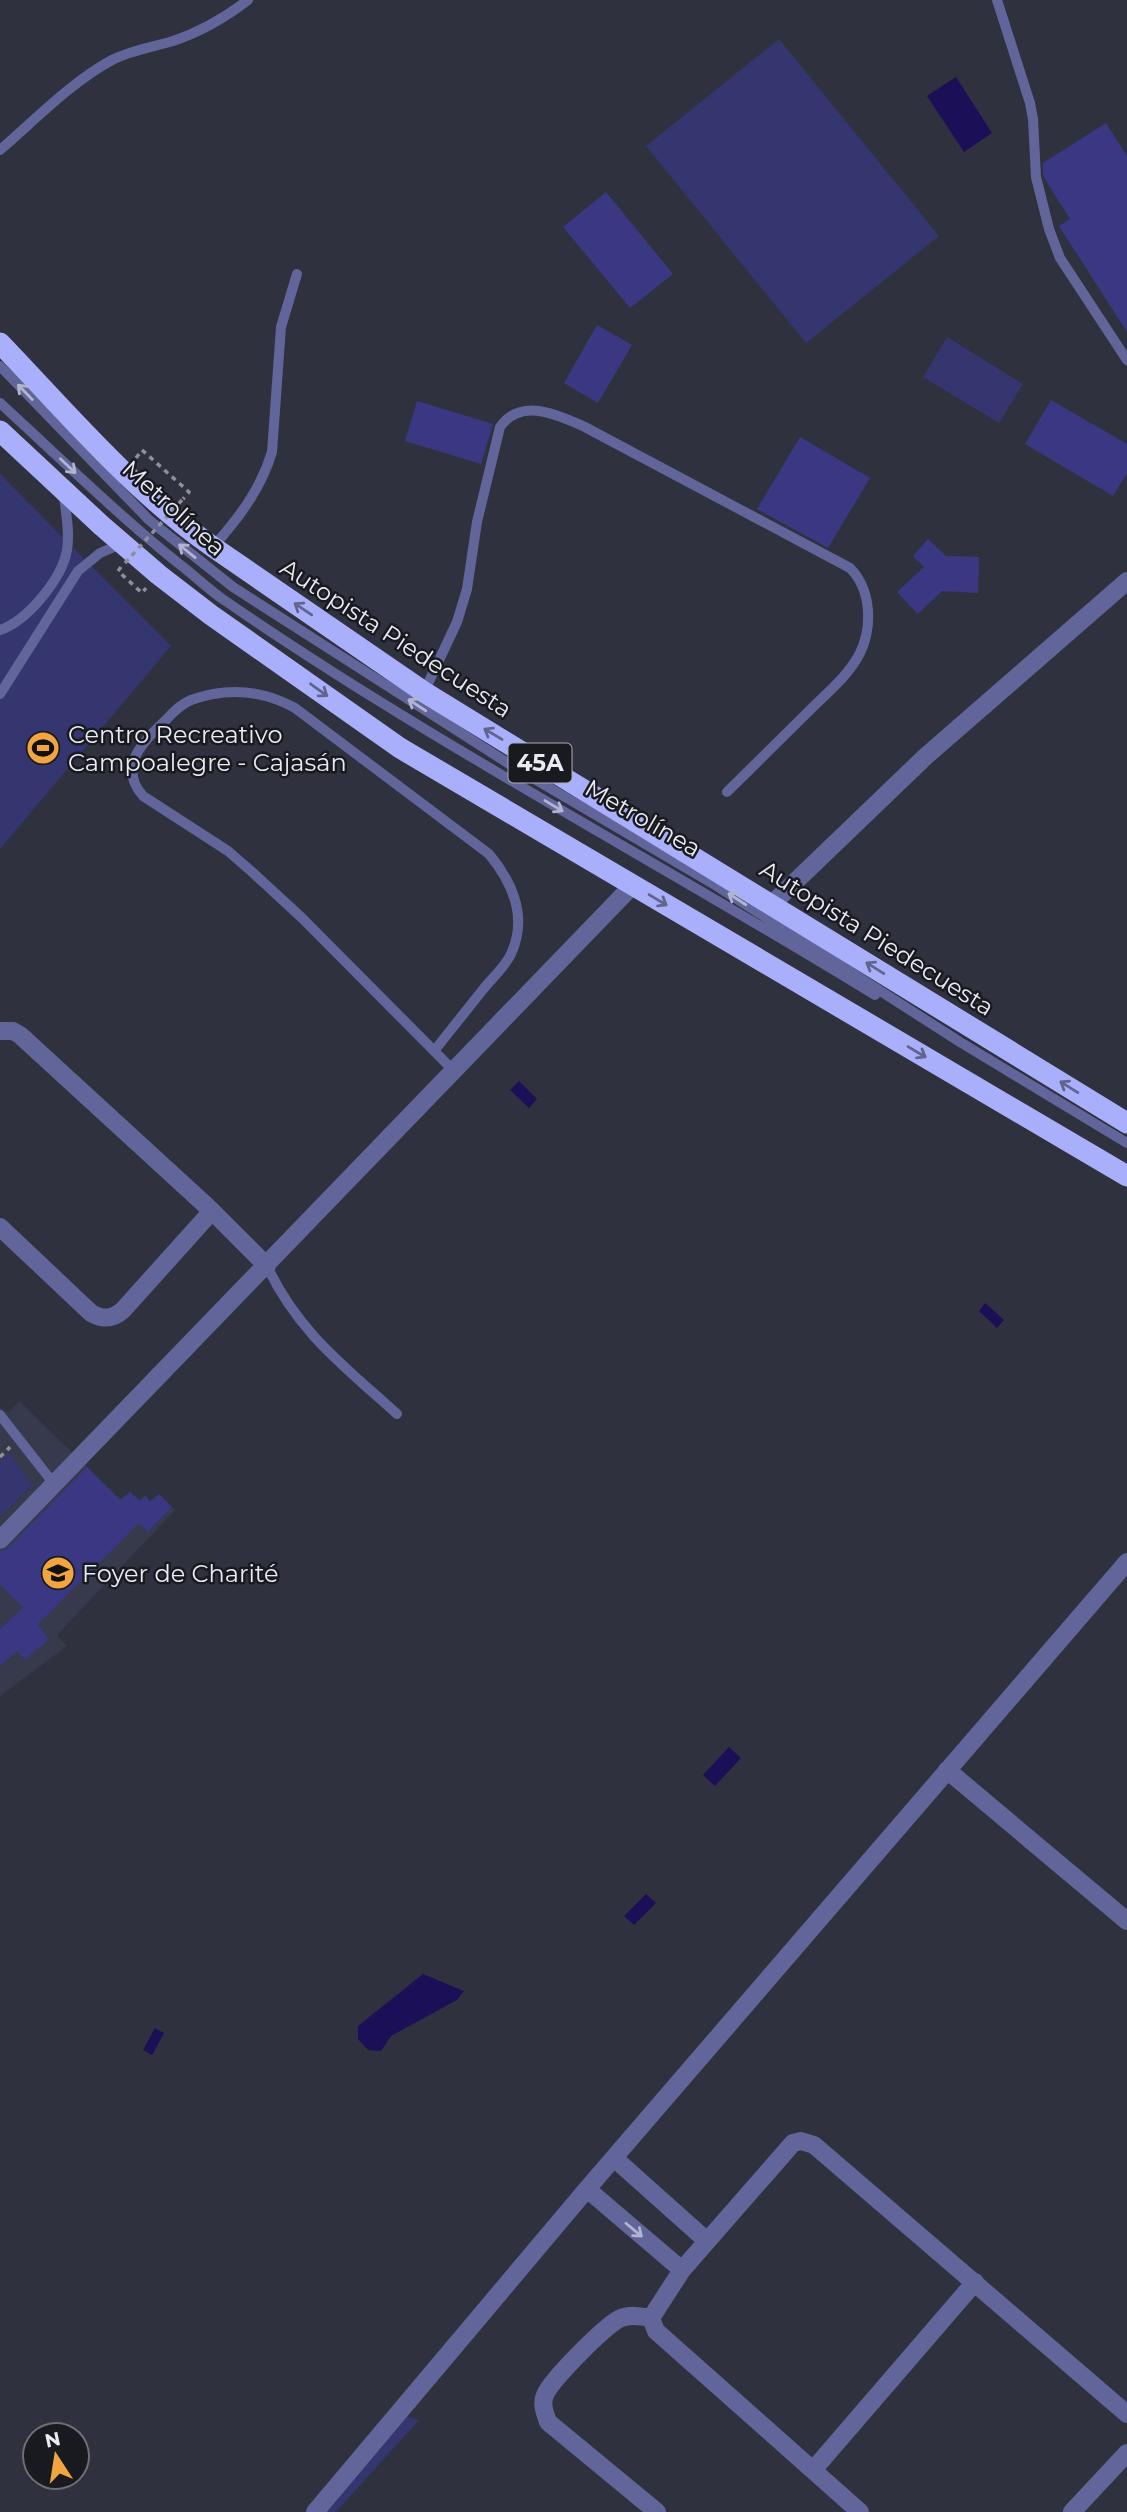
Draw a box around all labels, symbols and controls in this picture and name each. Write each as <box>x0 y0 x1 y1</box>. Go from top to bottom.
one-way arrow <box>17 384 34 401</box>
street label: Metrolínea <box>116 454 232 562</box>
one-way arrow <box>59 457 76 474</box>
one-way arrow <box>179 543 197 559</box>
street label: Autopista Piedecuesta <box>275 552 517 724</box>
one-way arrow <box>294 602 313 616</box>
one-way arrow <box>309 683 328 697</box>
one-way arrow <box>408 697 427 712</box>
place label: Centro Recreativo Campoalegre - Cajasán <box>68 720 347 777</box>
one-way arrow <box>483 727 503 741</box>
sports icon: Centro Recreativo Campoalegre - Cajasán <box>24 729 62 767</box>
road number: 45A <box>508 744 572 782</box>
street label: Metrolínea <box>580 773 706 863</box>
one-way arrow <box>544 799 564 813</box>
street label: Autopista Piedecuesta <box>755 854 999 1022</box>
one-way arrow <box>728 892 747 907</box>
one-way arrow <box>647 893 667 907</box>
one-way arrow <box>866 960 886 974</box>
one-way arrow <box>907 1046 927 1060</box>
one-way arrow <box>1059 1079 1079 1093</box>
school or university icon: Foyer de Charité <box>39 1554 77 1592</box>
place label: Foyer de Charité <box>82 1559 278 1588</box>
one-way arrow <box>625 2222 643 2238</box>
north arrow <box>21 2421 91 2491</box>
text: N <box>43 2427 62 2453</box>

